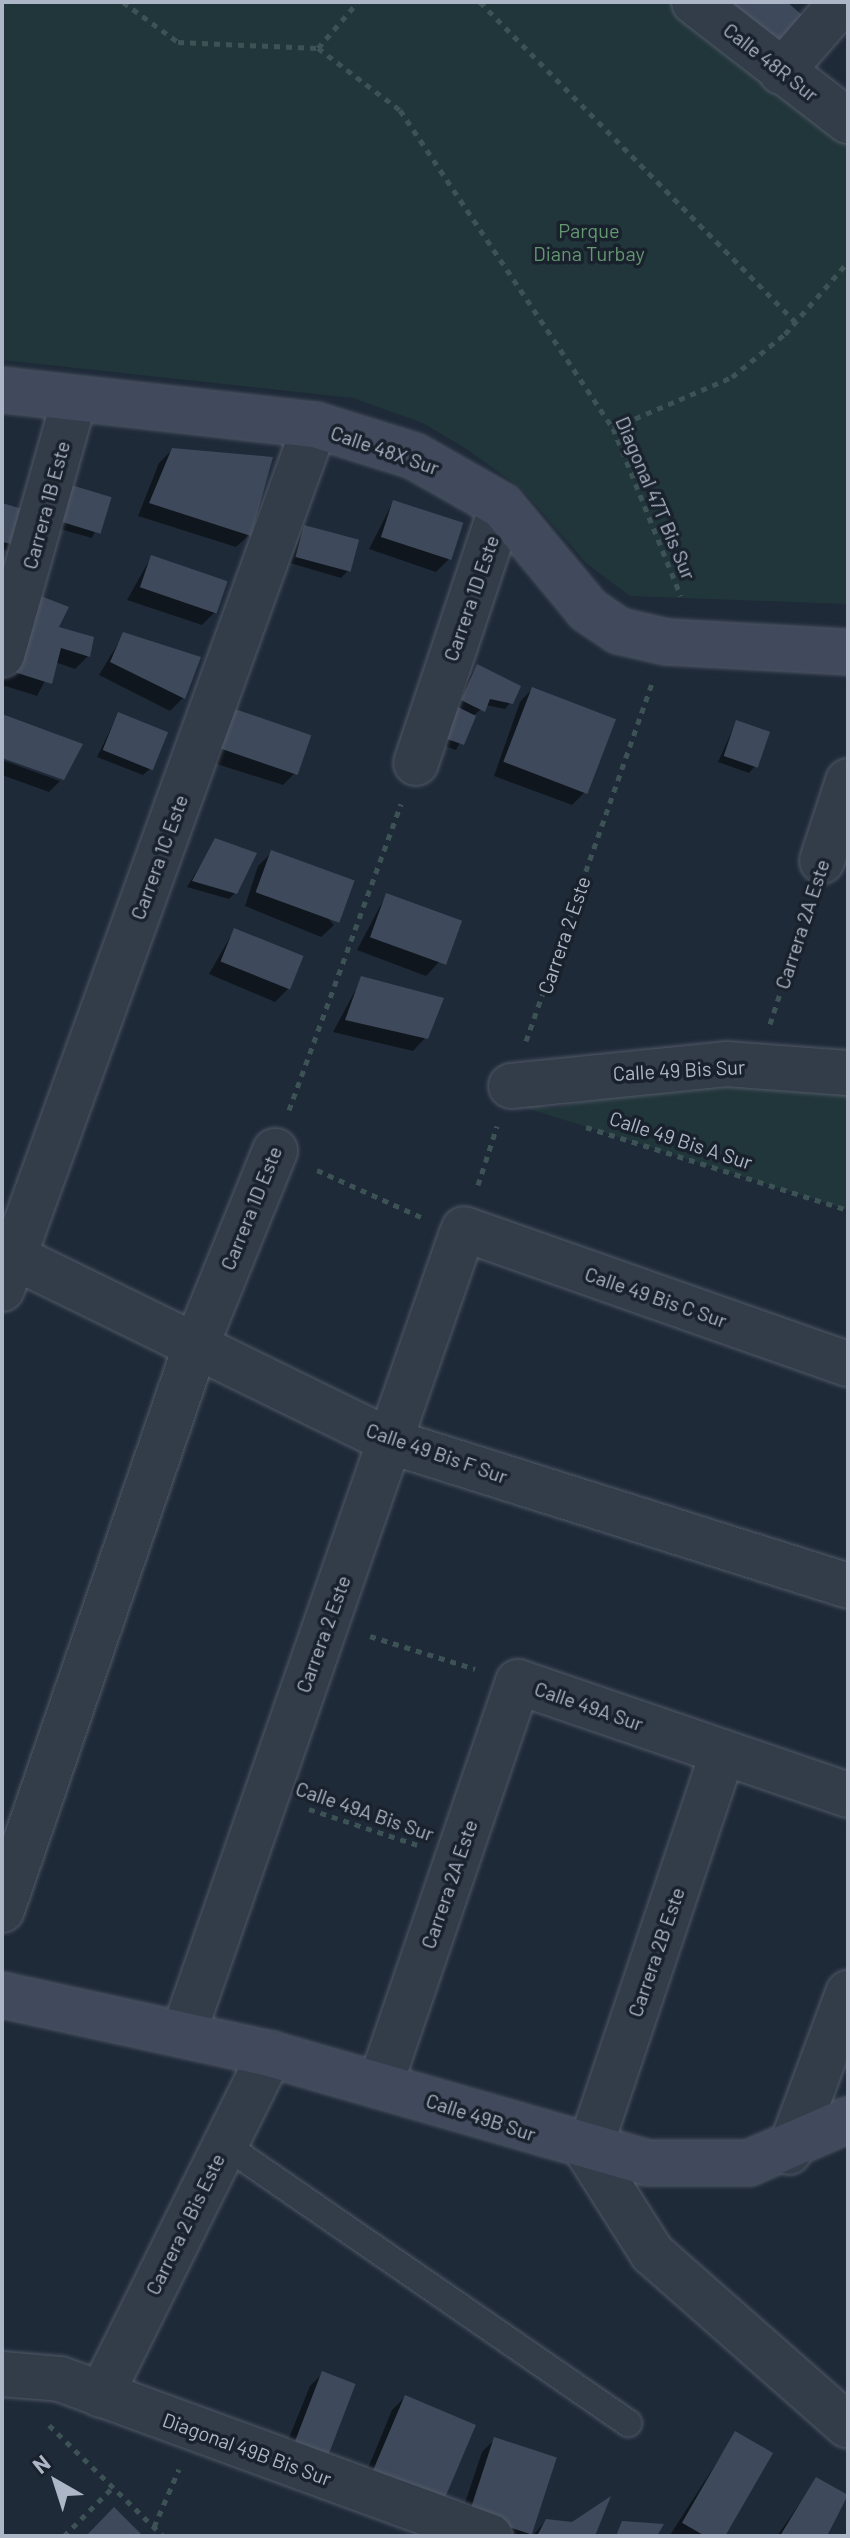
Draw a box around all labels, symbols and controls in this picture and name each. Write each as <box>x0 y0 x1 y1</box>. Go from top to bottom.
street label: Calle 48R Sur <box>719 18 823 106</box>
park label: Parque Diana Turbay <box>533 219 645 266</box>
street label: Diagonal 47T Bis Sur <box>611 413 701 583</box>
street label: Calle 48X Sur <box>328 420 442 480</box>
street label: Carrera 1B Este <box>17 438 75 572</box>
street label: Carrera 1D Este <box>438 532 504 664</box>
street label: Carrera 1C Este <box>125 791 193 923</box>
street label: Carrera 2A Este <box>770 856 834 992</box>
street label: Carrera 2 Este <box>533 873 595 997</box>
street label: Calle 49 Bis Sur <box>612 1055 746 1085</box>
street label: Calle 49 Bis A Sur <box>607 1106 755 1174</box>
street label: Carrera 1D Este <box>215 1143 287 1273</box>
street label: Calle 49 Bis C Sur <box>582 1261 730 1333</box>
street label: Calle 49 Bis F Sur <box>363 1418 511 1488</box>
street label: Carrera 2 Este <box>291 1572 355 1696</box>
street label: Calle 49A Sur <box>532 1676 646 1736</box>
street label: Calle 49A Bis Sur <box>293 1776 437 1846</box>
street label: Carrera 2A Este <box>416 1816 482 1952</box>
street label: Carrera 2B Este <box>623 1884 689 2020</box>
street label: Calle 49B Sur <box>423 2088 539 2146</box>
street label: Carrera 2 Bis Este <box>140 2149 230 2299</box>
street label: Diagonal 49B Bis Sur <box>159 2407 335 2491</box>
north arrow <box>16 2442 96 2522</box>
text: N <box>27 2449 55 2478</box>

